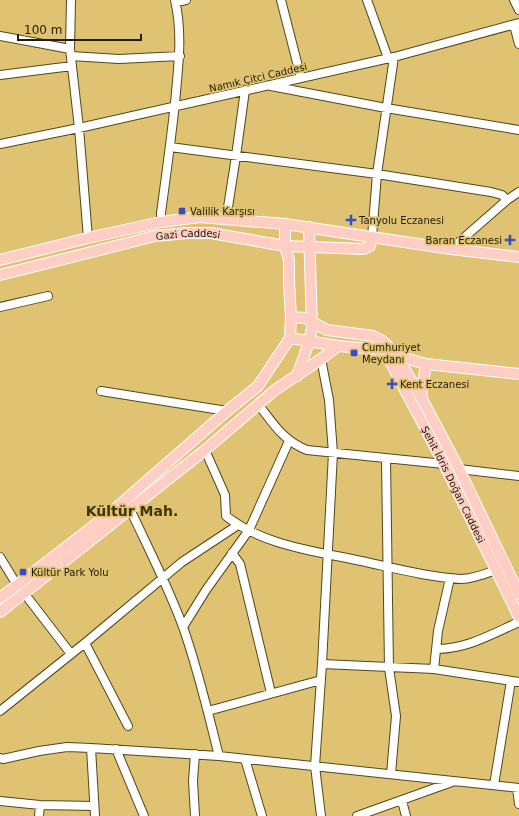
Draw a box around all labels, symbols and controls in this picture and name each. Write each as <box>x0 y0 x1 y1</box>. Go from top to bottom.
scale bar <box>18 16 141 42</box>
text: 100 m <box>24 23 62 37</box>
street label: Namık Çitci Caddesi <box>208 61 308 94</box>
marker: Valilik Karşısı <box>177 206 187 216</box>
place label: Valilik Karşısı <box>190 206 255 217</box>
marker: Tanyolu Eczanesi <box>346 215 356 225</box>
place label: Tanyolu Eczanesi <box>358 215 444 226</box>
street label: Gazi Caddesi <box>155 228 221 242</box>
place label: Baran Eczanesi <box>426 235 502 246</box>
marker: Baran Eczanesi <box>505 235 515 245</box>
place label: Cumhuriyet Meydanı <box>362 342 421 365</box>
marker: Cumhuriyet Meydanı <box>349 348 359 358</box>
marker: Kent Eczanesi <box>387 379 397 389</box>
place label: Kent Eczanesi <box>400 379 469 390</box>
street label: Şehit İdris Doğan Caddesi <box>419 424 487 545</box>
district label: Kültür Mah. <box>86 503 178 519</box>
marker: Kültür Park Yolu <box>18 567 28 577</box>
place label: Kültür Park Yolu <box>31 567 109 578</box>

